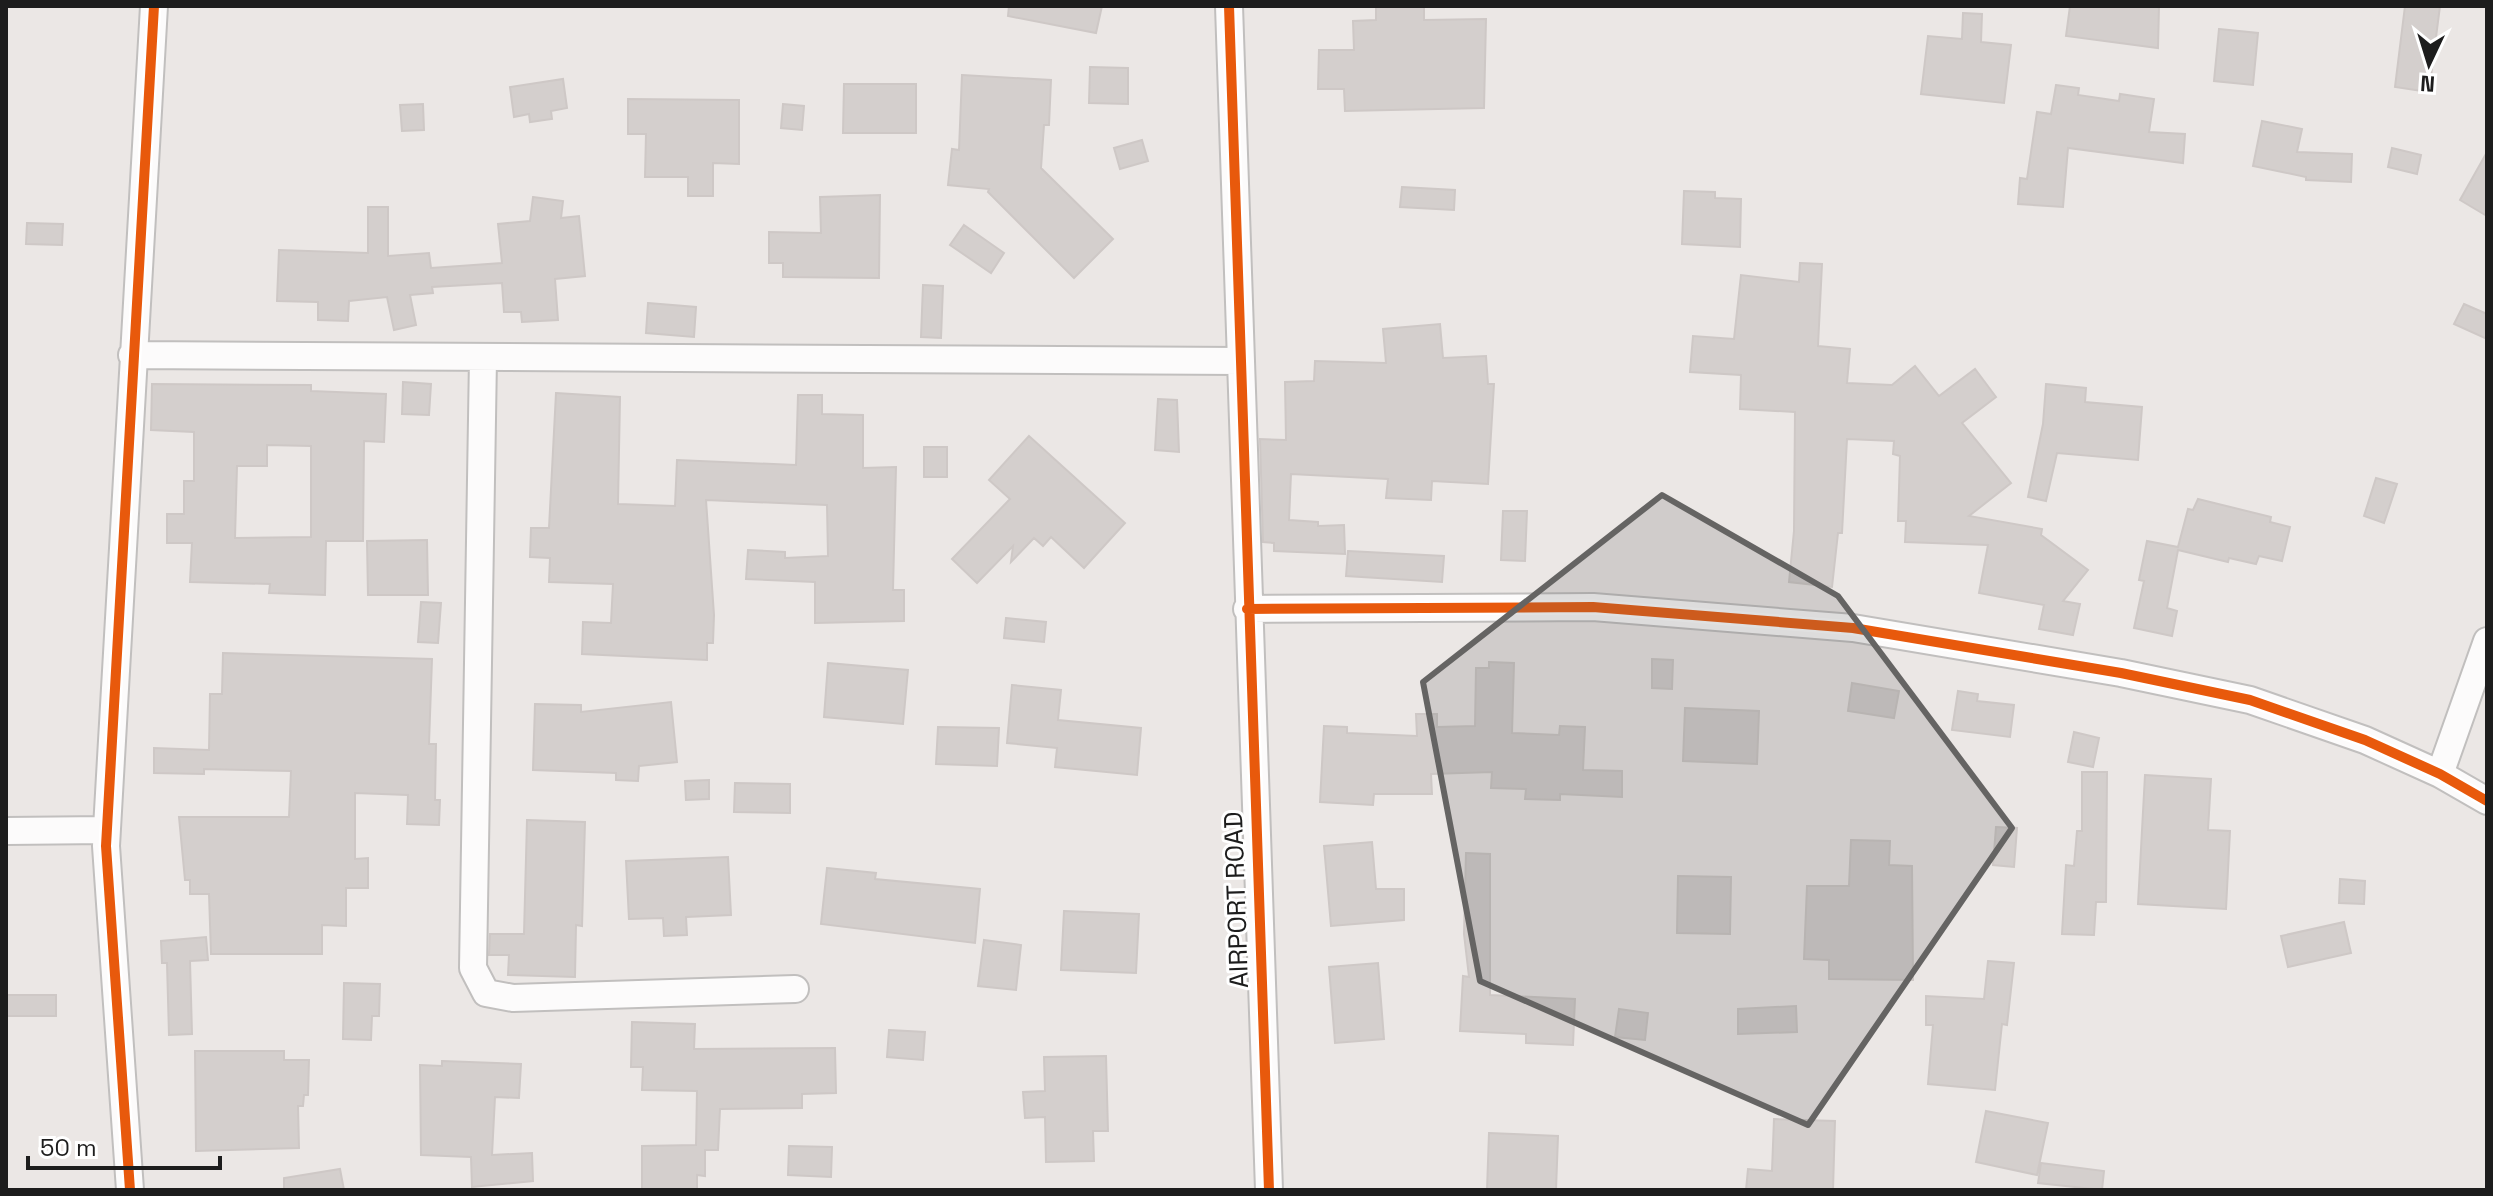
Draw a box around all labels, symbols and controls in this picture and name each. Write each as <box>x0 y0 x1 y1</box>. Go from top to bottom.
north arrow <box>2389 24 2469 104</box>
text: N <box>2419 69 2436 98</box>
street label: AIRPORT ROAD <box>1216 811 1256 989</box>
scale bar <box>28 1120 220 1170</box>
text: 50 m <box>40 1132 97 1163</box>

